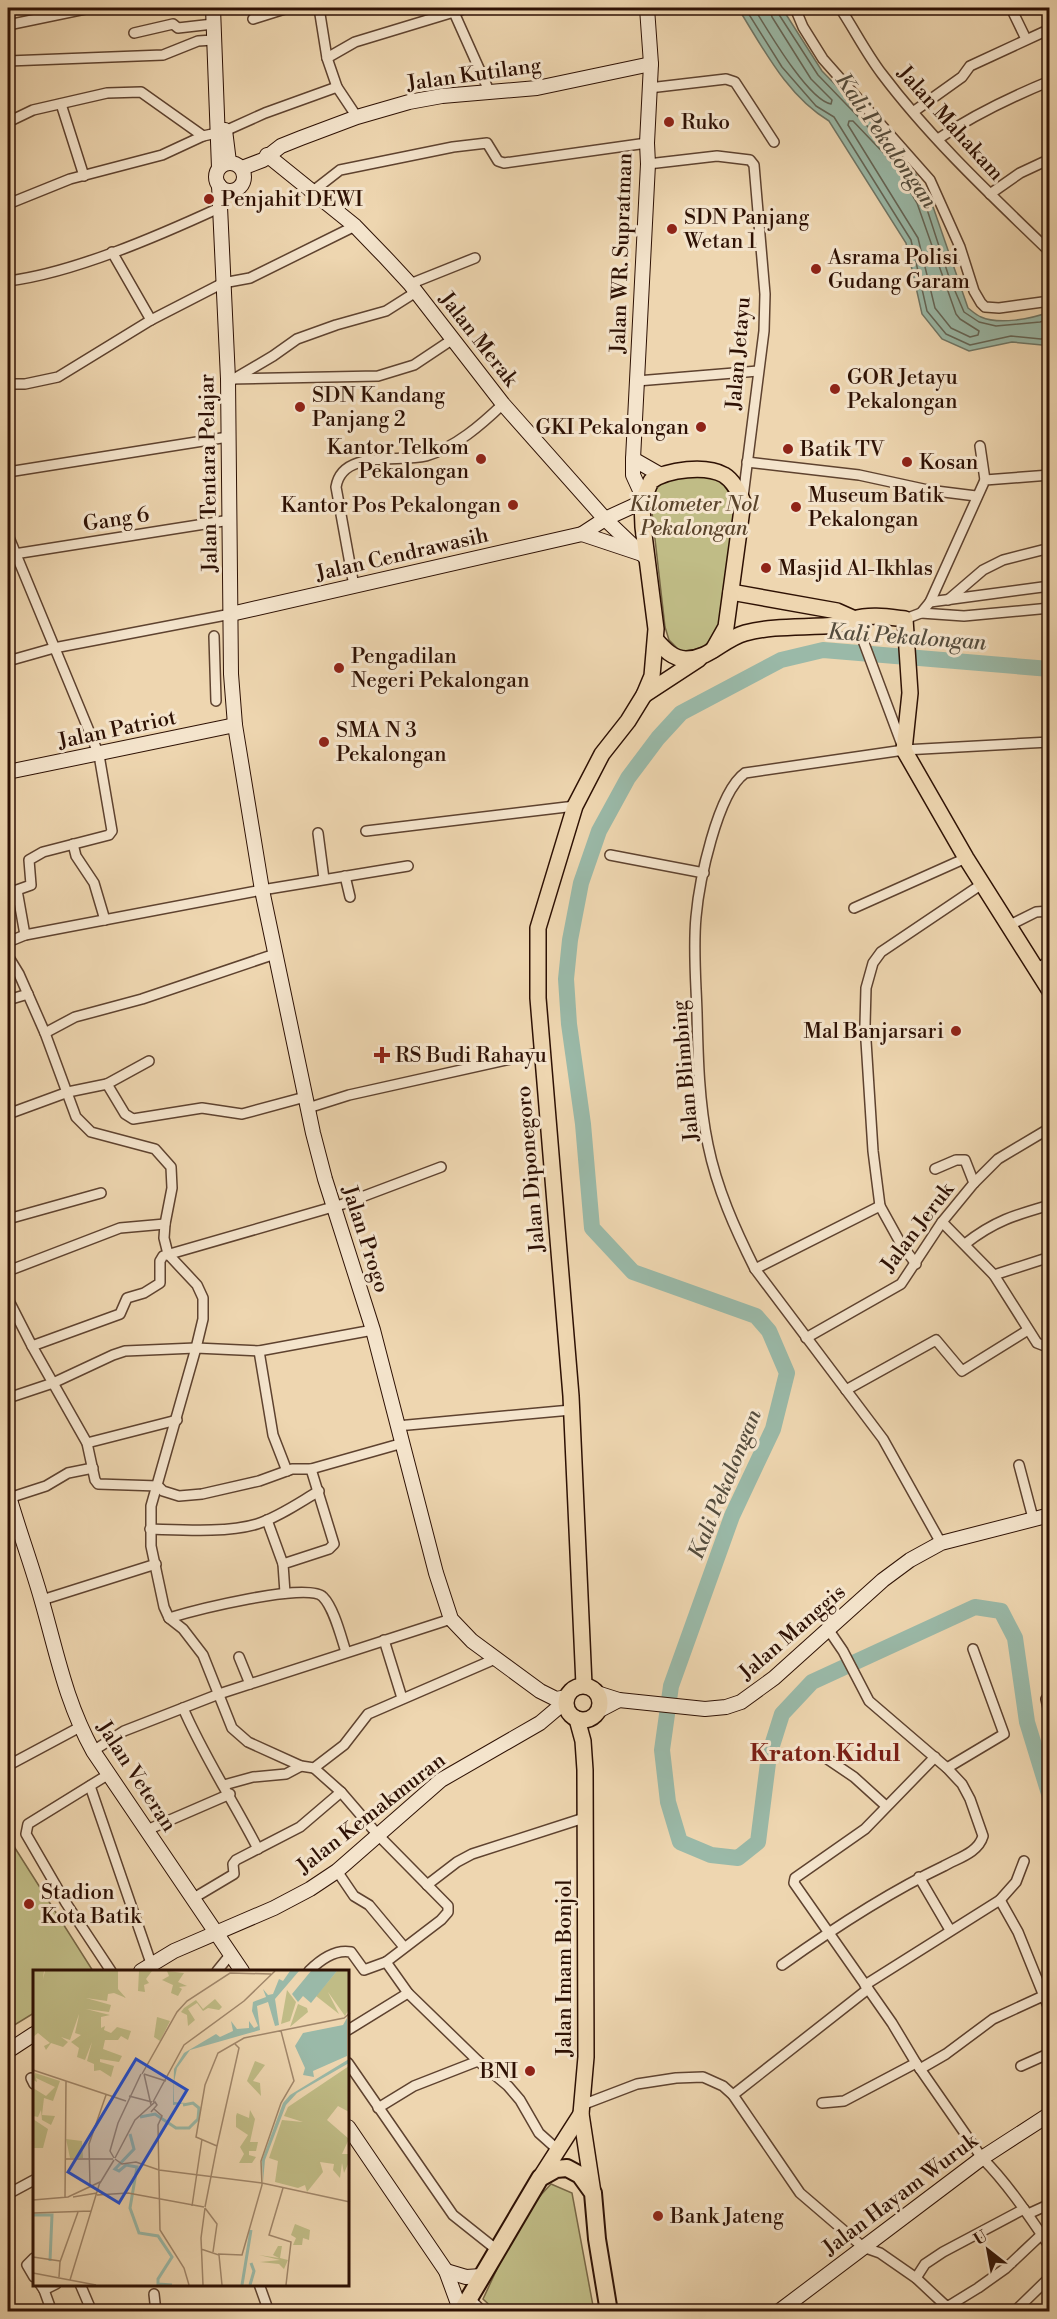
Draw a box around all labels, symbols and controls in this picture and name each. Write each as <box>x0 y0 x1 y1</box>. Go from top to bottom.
street label: Jalan Kutilang <box>404 53 543 97</box>
street label: Jalan Mahakam <box>891 60 1009 187</box>
water label: Kali Pekalongan <box>829 68 943 214</box>
place label: Ruko <box>681 110 730 136</box>
marker: Ruko <box>662 115 676 129</box>
street label: Jalan WR. Supratman <box>605 152 639 355</box>
place label: Penjahit DEWI <box>221 187 363 213</box>
marker: Penjahit DEWI <box>202 192 216 206</box>
place label: SDN Panjang Wetan 1 <box>683 205 809 255</box>
marker: SDN Panjang Wetan 1 <box>665 222 679 236</box>
place label: Asrama Polisi Gudang Garam <box>827 245 970 295</box>
marker: Asrama Polisi Gudang Garam <box>809 262 823 276</box>
street label: Jalan Merak <box>433 286 524 393</box>
street label: Jalan Jetayu <box>721 296 757 412</box>
place label: GOR Jetayu Pekalongan <box>847 365 958 415</box>
street label: Jalan Tentara Pelajar <box>194 374 224 573</box>
marker: GOR Jetayu Pekalongan <box>828 382 842 396</box>
place label: SDN Kandang Panjang 2 <box>312 383 445 433</box>
marker: SDN Kandang Panjang 2 <box>293 400 307 414</box>
place label: GKI Pekalongan <box>535 415 689 441</box>
marker: GKI Pekalongan <box>694 420 708 434</box>
place label: Kantor Telkom Pekalongan <box>327 435 469 485</box>
place label: Batik TV <box>799 437 885 463</box>
marker: Batik TV <box>781 442 795 456</box>
place label: Kosan <box>919 450 979 476</box>
marker: Kantor Telkom Pekalongan <box>474 452 488 466</box>
marker: Kosan <box>900 455 914 469</box>
place label: Museum Batik Pekalongan <box>808 483 945 533</box>
park label: Kilometer Nol Pekalongan <box>629 492 759 542</box>
place label: Kantor Pos Pekalongan <box>281 493 501 519</box>
marker: Kantor Pos Pekalongan <box>506 498 520 512</box>
marker: Museum Batik Pekalongan <box>789 500 803 514</box>
street label: Gang 6 <box>81 502 151 538</box>
street label: Jalan Cendrawasih <box>313 522 491 588</box>
place label: Masjid Al-Ikhlas <box>778 556 933 582</box>
marker: Masjid Al-Ikhlas <box>759 561 773 575</box>
water label: Kali Pekalongan <box>827 618 988 657</box>
place label: Pengadilan Negeri Pekalongan <box>351 644 530 694</box>
marker: Pengadilan Negeri Pekalongan <box>332 661 346 675</box>
street label: Jalan Patriot <box>55 705 179 755</box>
place label: SMA N 3 Pekalongan <box>336 718 447 768</box>
marker: SMA N 3 Pekalongan <box>317 735 331 749</box>
street label: Jalan Blimbing <box>667 999 705 1144</box>
place label: Mal Banjarsari <box>803 1019 944 1045</box>
marker: Mal Banjarsari <box>949 1024 963 1038</box>
place label: RS Budi Rahayu <box>395 1043 547 1069</box>
marker: RS Budi Rahayu <box>373 1046 391 1064</box>
street label: Jalan Diponegoro <box>511 1085 551 1254</box>
street label: Jalan Jeruk <box>875 1177 961 1278</box>
street label: Jalan Progo <box>335 1182 395 1296</box>
water label: Kali Pekalongan <box>683 1405 768 1563</box>
street label: Jalan Manggis <box>733 1579 851 1687</box>
street label: Jalan Veteran <box>90 1715 182 1837</box>
district label: Kraton Kidul <box>750 1739 900 1769</box>
street label: Jalan Kemakmuran <box>291 1747 452 1881</box>
place label: Stadion Kota Batik <box>41 1880 142 1930</box>
street label: Jalan Imam Bonjol <box>552 1880 578 2057</box>
marker: Stadion Kota Batik <box>22 1897 36 1911</box>
inset map <box>33 1970 350 2286</box>
place label: BNI <box>479 2059 518 2085</box>
marker: BNI <box>523 2064 537 2078</box>
street label: Jalan Hayam Wuruk <box>817 2128 984 2262</box>
place label: Bank Jateng <box>669 2204 784 2230</box>
marker: Bank Jateng <box>651 2209 665 2223</box>
north arrow <box>958 2220 1018 2280</box>
text: U <box>970 2226 992 2250</box>

